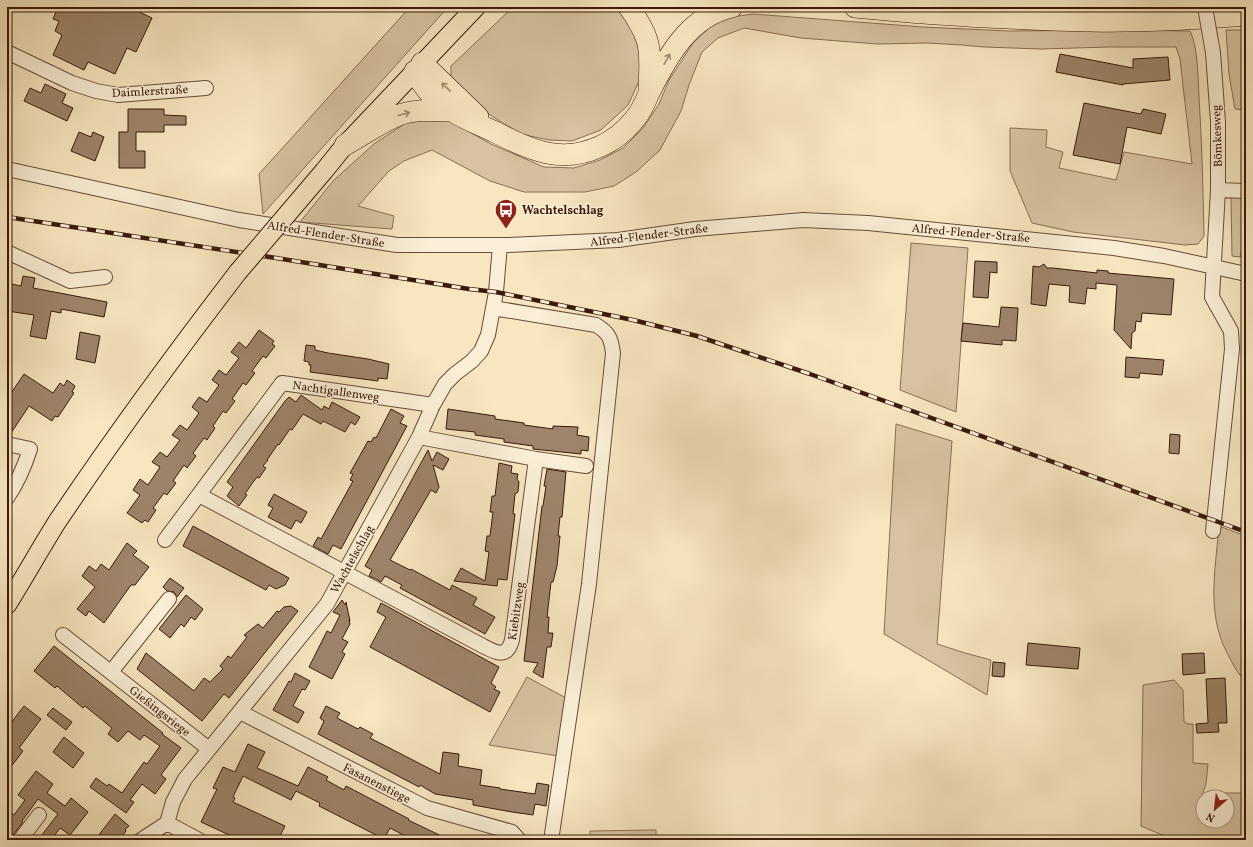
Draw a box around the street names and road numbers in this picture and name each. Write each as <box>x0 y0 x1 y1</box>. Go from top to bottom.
street label: Daimlerstraße <box>111 82 189 102</box>
street label: Bömkesweg <box>1209 104 1227 167</box>
street label: Alfred-Flender-Straße <box>266 218 386 252</box>
street label: Alfred-Flender-Straße <box>589 221 709 251</box>
street label: Alfred-Flender-Straße <box>911 221 1031 247</box>
street label: Nachtigallenweg <box>291 378 380 406</box>
street label: Wachtelschlag <box>328 522 378 597</box>
street label: Kiebitzweg <box>505 581 529 641</box>
street label: Gießingsriege <box>126 683 193 741</box>
street label: Fasanenstiege <box>340 760 413 808</box>

